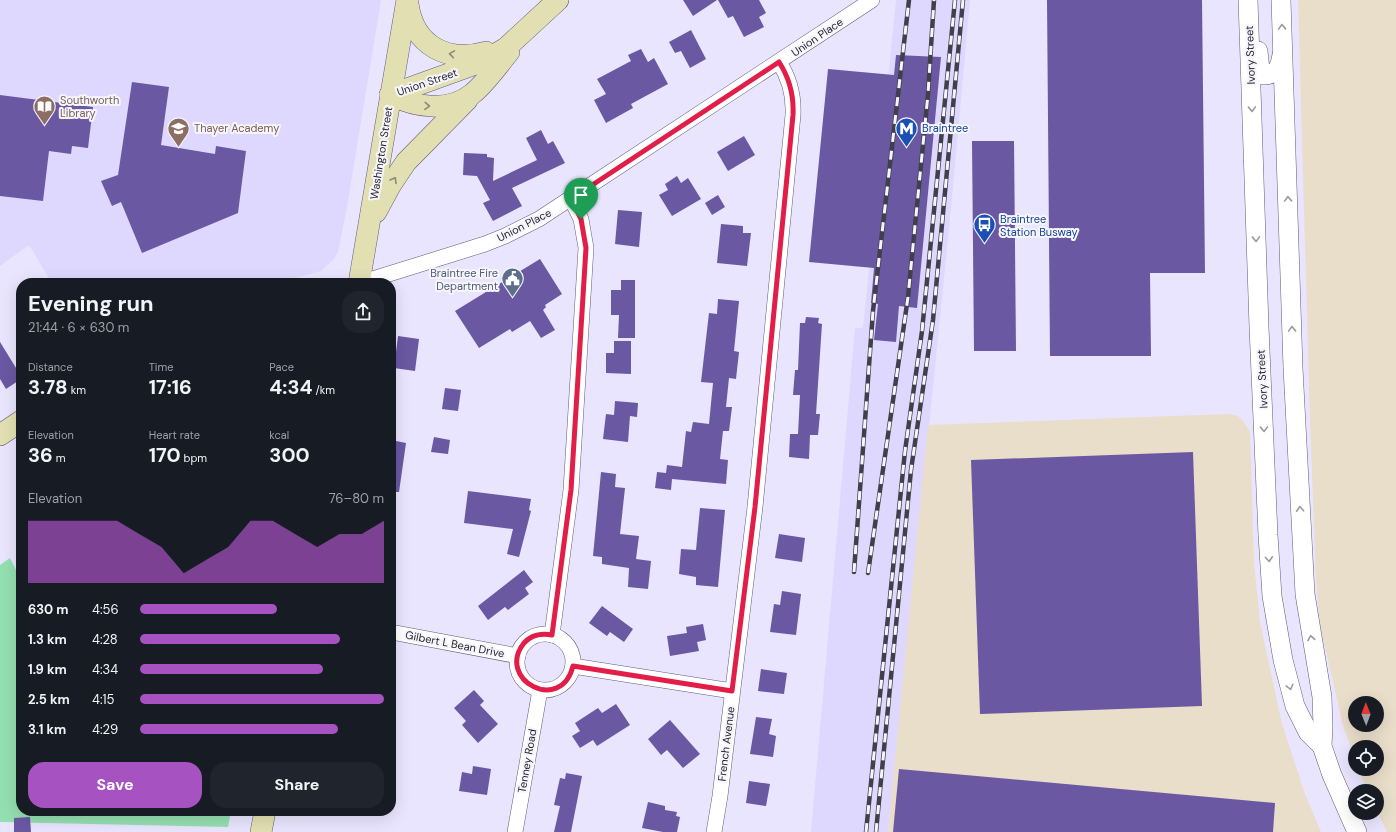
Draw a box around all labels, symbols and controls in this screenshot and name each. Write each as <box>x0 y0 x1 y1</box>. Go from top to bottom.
street label: Union Place <box>789 15 845 59</box>
one-way arrow <box>1278 24 1286 30</box>
street label: Ivory Street <box>1242 25 1258 85</box>
one-way arrow <box>449 50 455 59</box>
street label: Union Street <box>395 65 459 99</box>
library icon: Southworth Library <box>32 93 58 126</box>
place label: Southworth Library <box>60 93 119 120</box>
one-way arrow <box>424 102 430 110</box>
street label: Washington Street <box>367 105 395 201</box>
one-way arrow <box>1247 106 1256 112</box>
school or university icon: Thayer Academy <box>165 115 191 148</box>
metro station icon: Braintree <box>893 115 919 148</box>
place label: Thayer Academy <box>194 121 279 135</box>
place label: Braintree <box>922 121 968 135</box>
one-way arrow <box>389 177 397 184</box>
pin <box>564 178 598 219</box>
icon: arrive <box>570 184 592 206</box>
one-way arrow <box>1284 196 1292 202</box>
street label: Union Place <box>494 205 554 245</box>
bus stop icon: Braintree Station Busway <box>971 212 997 245</box>
place label: Braintree Station Busway <box>1000 212 1078 239</box>
one-way arrow <box>1252 236 1260 242</box>
place label: Braintree Fire Department <box>430 266 498 293</box>
public building icon: Braintree Fire Department <box>500 266 526 299</box>
text: Evening run <box>28 289 154 318</box>
button: share <box>342 291 384 333</box>
text: 21:44 · 6 × 630 m <box>28 319 129 336</box>
one-way arrow <box>1288 326 1296 332</box>
street label: Ivory Street <box>1253 349 1271 409</box>
text: Distance <box>28 360 73 374</box>
text: Time <box>149 360 174 374</box>
text: Pace <box>269 360 294 374</box>
text: 3.78 <box>28 374 68 400</box>
text: 17:16 <box>149 374 192 400</box>
text: 4:34 <box>269 374 312 400</box>
text: km <box>68 383 86 397</box>
text: /km <box>312 383 335 397</box>
one-way arrow <box>1260 426 1268 432</box>
text: Elevation <box>28 428 74 442</box>
text: Heart rate <box>149 428 200 442</box>
text: kcal <box>269 428 289 442</box>
text: 36 <box>28 442 53 468</box>
text: 170 <box>149 442 181 468</box>
text: 300 <box>269 442 310 468</box>
text: m <box>53 451 65 465</box>
text: bpm <box>181 451 207 465</box>
text: Elevation <box>28 490 82 507</box>
text: 76–80 m <box>329 490 384 507</box>
one-way arrow <box>1296 505 1304 511</box>
one-way arrow <box>1265 556 1274 562</box>
text: 630 m <box>28 601 69 618</box>
text: 4:56 <box>92 601 119 618</box>
street label: Gilbert L Bean Drive <box>404 628 506 660</box>
text: 1.3 km <box>28 631 67 648</box>
text: 4:28 <box>92 631 118 648</box>
one-way arrow <box>1307 635 1316 641</box>
text: 1.9 km <box>28 661 67 678</box>
text: 4:34 <box>92 661 118 678</box>
one-way arrow <box>1285 683 1294 690</box>
text: 2.5 km <box>28 691 70 708</box>
text: 4:15 <box>92 691 115 708</box>
north arrow <box>1348 696 1384 732</box>
map controls <box>1348 696 1384 820</box>
street label: French Avenue <box>714 706 738 782</box>
text: 3.1 km <box>28 721 66 738</box>
text: 4:29 <box>92 721 118 738</box>
street label: Tenney Road <box>514 728 540 794</box>
button: locate <box>1348 740 1384 776</box>
button: Save <box>28 762 202 808</box>
button: Share <box>210 762 384 808</box>
button: layers <box>1348 784 1384 820</box>

